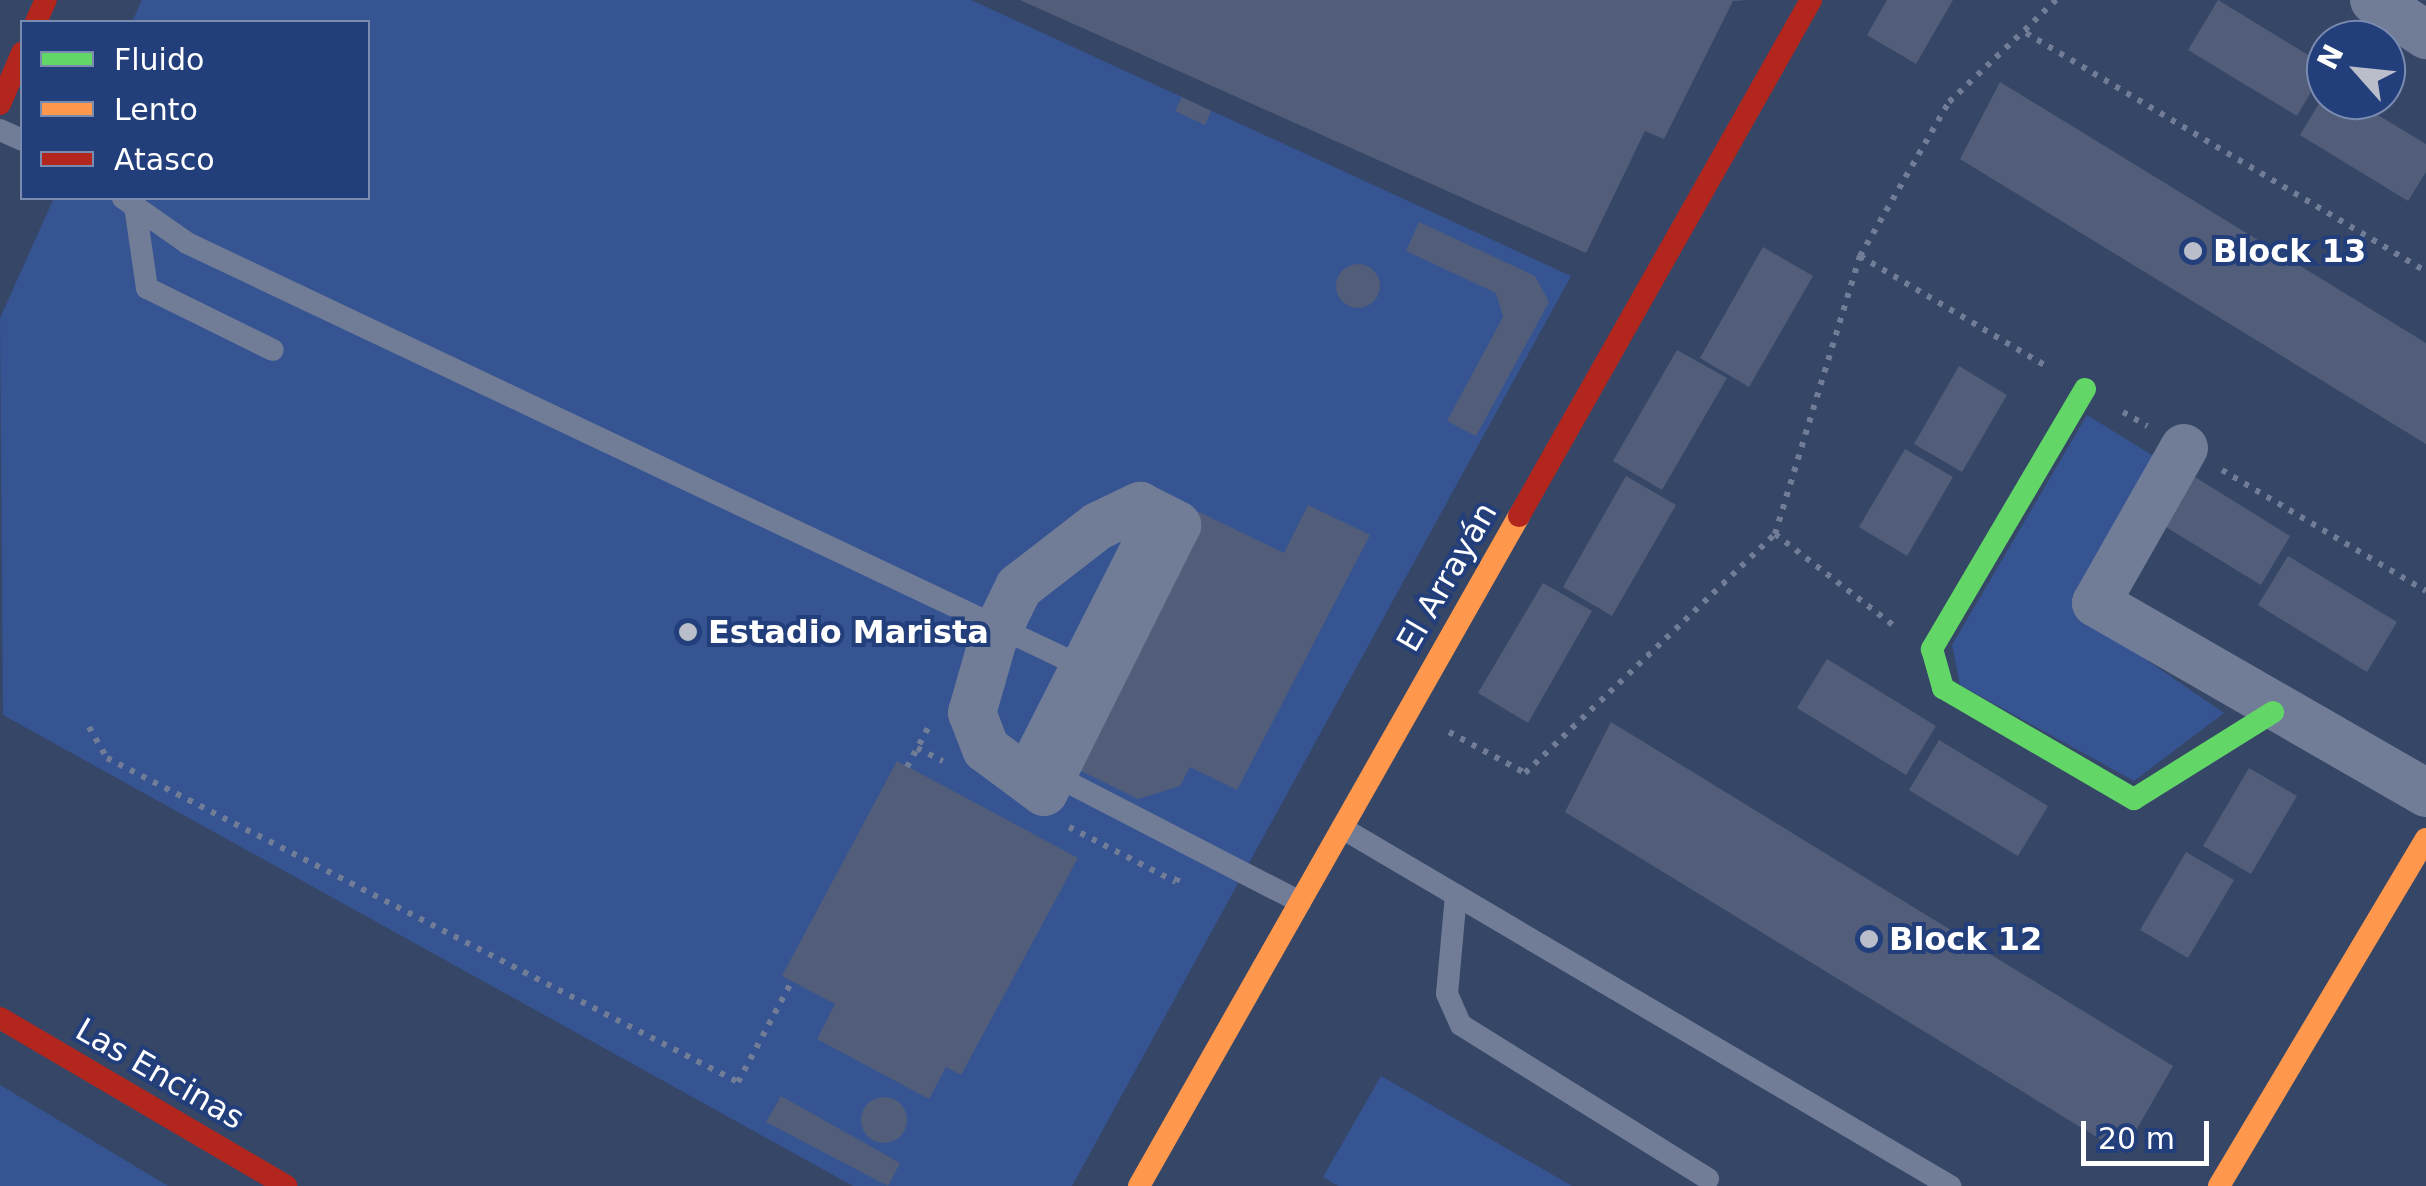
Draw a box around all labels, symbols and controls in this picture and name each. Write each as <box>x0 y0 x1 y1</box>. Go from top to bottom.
legend <box>20 20 370 200</box>
north arrow <box>2306 20 2406 120</box>
text: N <box>2311 39 2351 75</box>
text: Fluido <box>114 42 204 77</box>
text: Lento <box>114 92 198 127</box>
text: Atasco <box>114 142 215 177</box>
place label: Block 13 <box>2213 232 2366 270</box>
marker: Block 13 <box>2182 240 2204 262</box>
street label: El Arrayán <box>1389 496 1505 658</box>
place label: Estadio Marista <box>708 613 989 651</box>
marker: Estadio Marista <box>677 621 699 643</box>
place label: Block 12 <box>1889 920 2042 958</box>
marker: Block 12 <box>1858 928 1880 950</box>
street label: Las Encinas <box>69 1010 251 1138</box>
scale bar <box>2086 1101 2214 1163</box>
text: 20 m <box>2098 1121 2175 1156</box>

